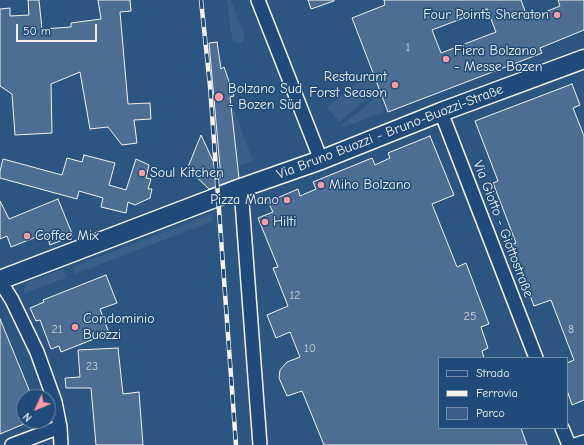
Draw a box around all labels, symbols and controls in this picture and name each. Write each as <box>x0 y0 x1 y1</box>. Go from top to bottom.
place label: Four Points Sheraton <box>423 7 549 23</box>
marker: Four Points Sheraton <box>552 10 562 20</box>
scale bar <box>18 16 99 42</box>
text: 50 m <box>23 24 51 38</box>
house number: 1 <box>406 41 410 55</box>
place label: Fiera Bolzano - Messe Bozen <box>454 43 543 76</box>
marker: Fiera Bolzano - Messe Bozen <box>441 54 451 64</box>
place label: Restaurant Forst Season <box>309 69 387 102</box>
marker: Restaurant Forst Season <box>390 80 400 90</box>
place label: Bolzano Sud - Bozen Süd <box>228 81 302 114</box>
street label: Via Bruno Buozzi - Bruno-Buozzi-Straße <box>274 81 506 183</box>
marker: Bolzano Sud - Bozen Süd <box>213 91 225 103</box>
street label: Via Giotto - Giottostraße <box>469 158 537 300</box>
place label: Soul Kitchen <box>150 165 224 181</box>
marker: Soul Kitchen <box>137 168 147 178</box>
place label: Miho Bolzano <box>329 177 411 193</box>
marker: Miho Bolzano <box>316 180 326 190</box>
place label: Pizza Mano <box>210 192 279 208</box>
marker: Pizza Mano <box>282 195 292 205</box>
place label: Hilti <box>273 214 297 230</box>
marker: Hilti <box>260 217 270 227</box>
place label: Coffee Mix <box>35 228 99 244</box>
marker: Coffee Mix <box>22 231 32 241</box>
house number: 12 <box>289 289 301 303</box>
house number: 25 <box>464 310 476 324</box>
place label: Condominio Buozzi <box>83 311 155 344</box>
marker: Condominio Buozzi <box>70 322 80 332</box>
house number: 21 <box>51 323 63 337</box>
house number: 8 <box>568 323 574 337</box>
house number: 10 <box>304 342 316 356</box>
legend <box>438 357 568 429</box>
house number: 23 <box>86 360 98 374</box>
text: Strada <box>476 366 509 380</box>
text: Ferrovia <box>476 386 518 400</box>
north arrow <box>16 389 56 429</box>
text: Parco <box>476 406 505 420</box>
text: N <box>21 410 35 424</box>

